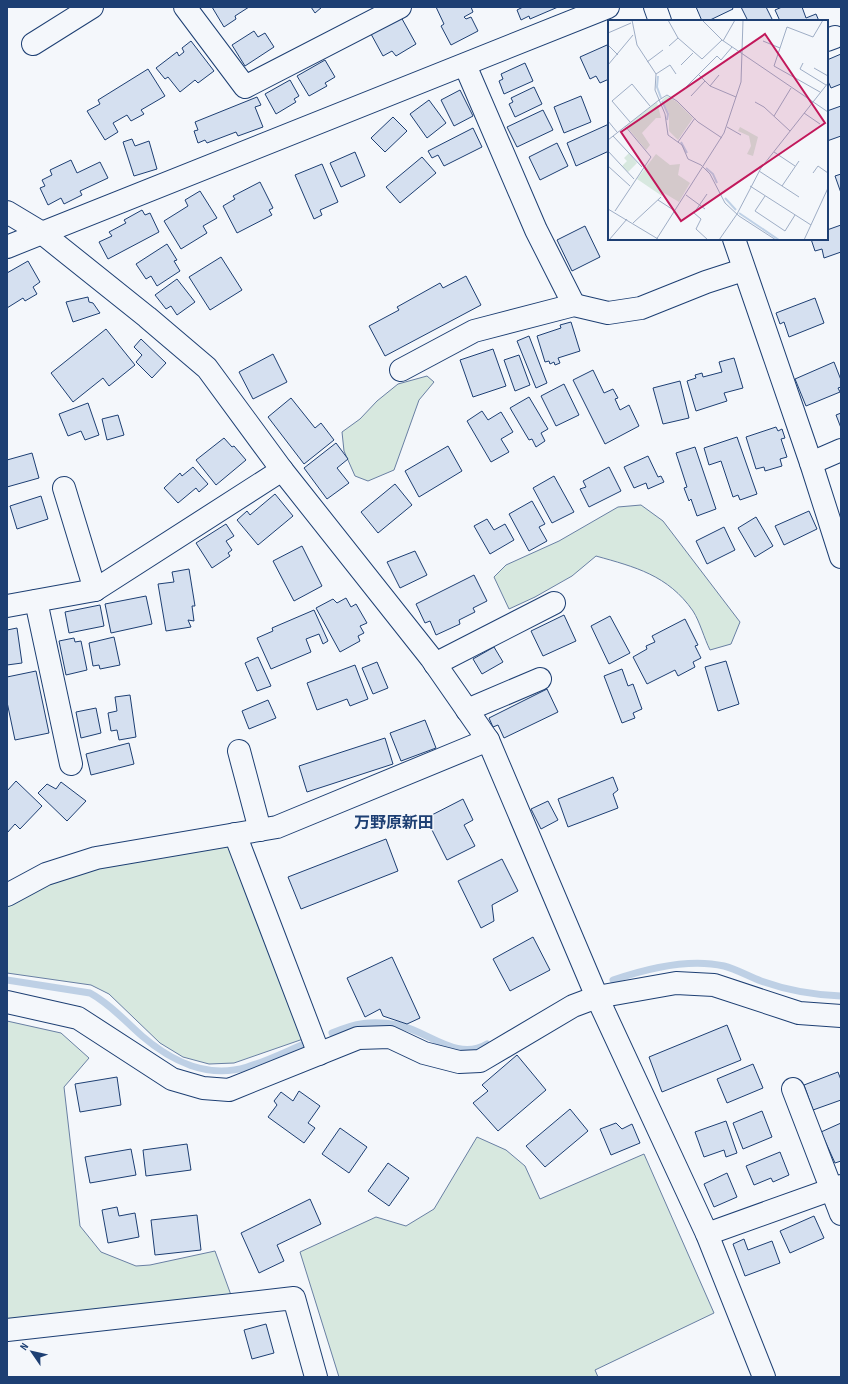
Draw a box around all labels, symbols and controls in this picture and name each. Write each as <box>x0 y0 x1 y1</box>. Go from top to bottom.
inset map <box>608 20 828 240</box>
district label: 万野原新田 <box>354 814 434 833</box>
north arrow <box>12 1332 52 1372</box>
text: N <box>17 1341 31 1353</box>

